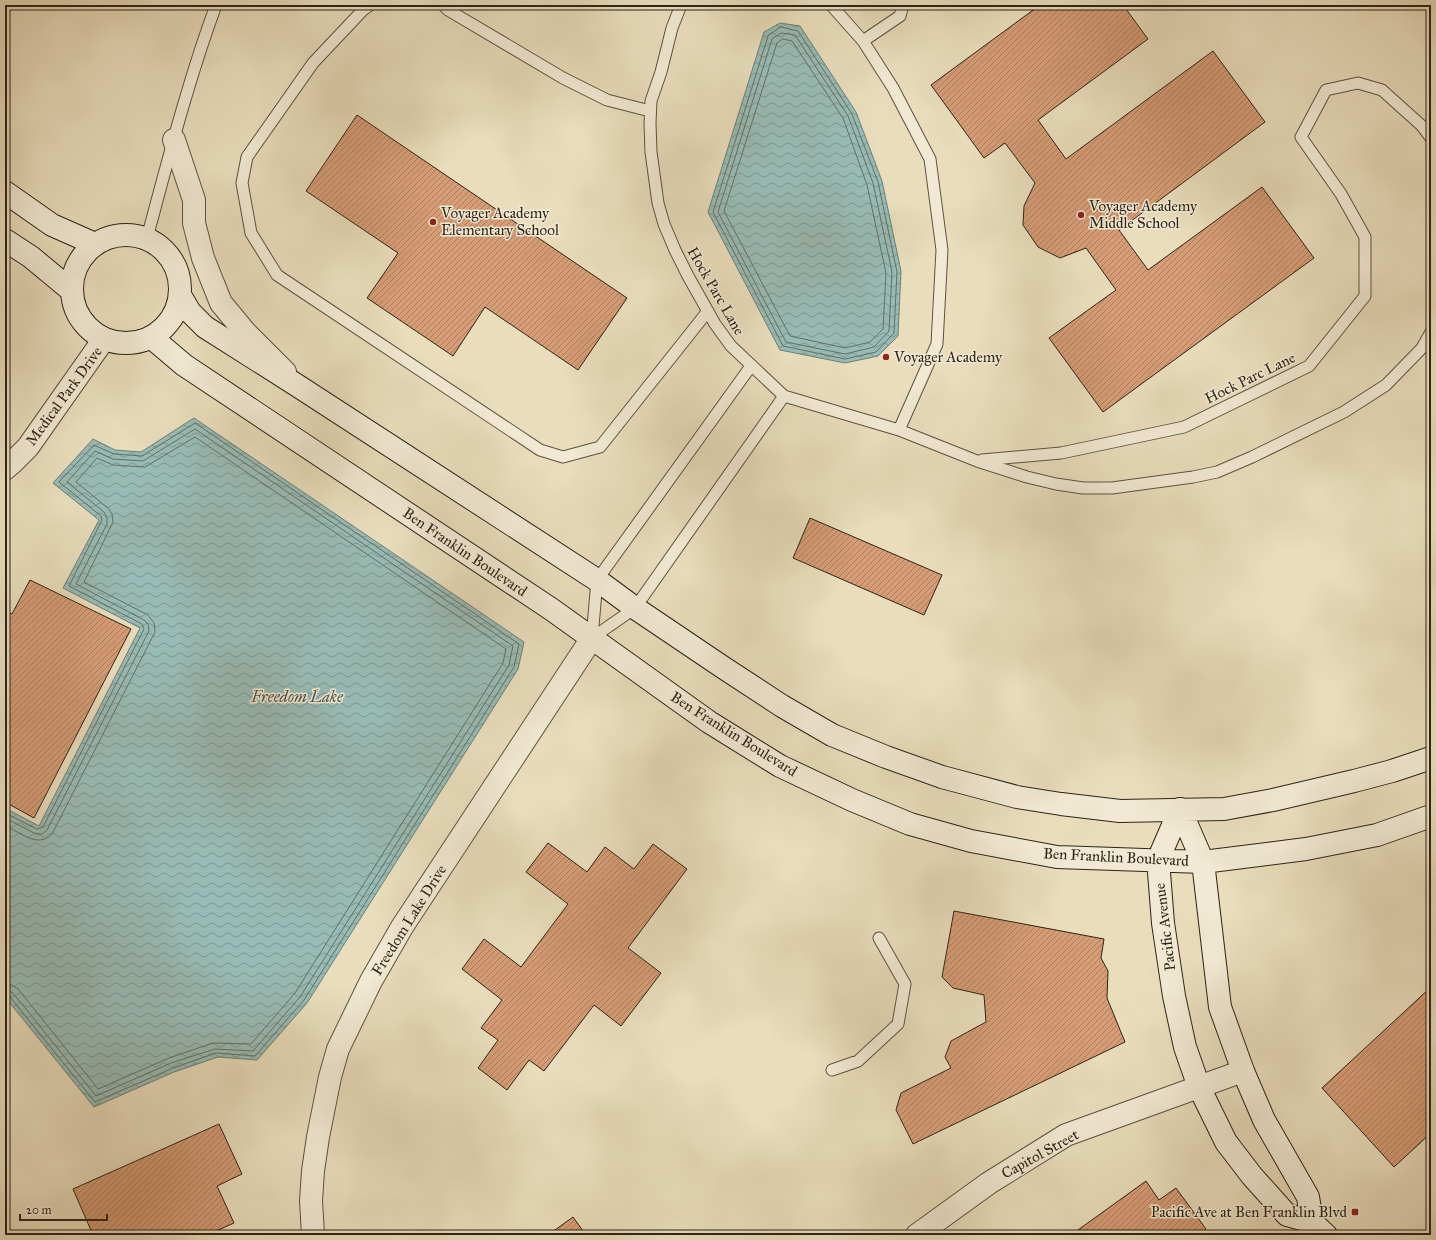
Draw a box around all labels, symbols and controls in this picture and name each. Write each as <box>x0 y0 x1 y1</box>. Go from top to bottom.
place label: Voyager Academy Middle School <box>1088 197 1198 232</box>
place label: Voyager Academy Elementary School <box>440 204 560 239</box>
marker: Voyager Academy Middle School <box>1076 210 1086 220</box>
marker: Voyager Academy Elementary School <box>428 217 438 227</box>
street label: Hock Parc Lane <box>684 244 748 338</box>
street label: Medical Park Drive <box>22 343 106 449</box>
place label: Voyager Academy <box>893 348 1003 366</box>
street label: Hock Parc Lane <box>1202 348 1298 408</box>
marker: Voyager Academy <box>881 352 891 362</box>
street label: Ben Franklin Boulevard <box>399 504 531 601</box>
water label: Freedom Lake <box>250 687 344 706</box>
street label: Ben Franklin Boulevard <box>667 688 801 781</box>
street label: Ben Franklin Boulevard <box>1043 844 1190 870</box>
street label: Freedom Lake Drive <box>368 861 450 979</box>
street label: Pacific Avenue <box>1151 882 1179 972</box>
street label: Capitol Street <box>998 1125 1082 1183</box>
scale bar <box>20 1196 107 1222</box>
text: 20 m <box>26 1203 52 1217</box>
place label: Pacific Ave at Ben Franklin Blvd <box>1151 1203 1347 1221</box>
marker: Pacific Ave at Ben Franklin Blvd <box>1350 1207 1360 1217</box>

